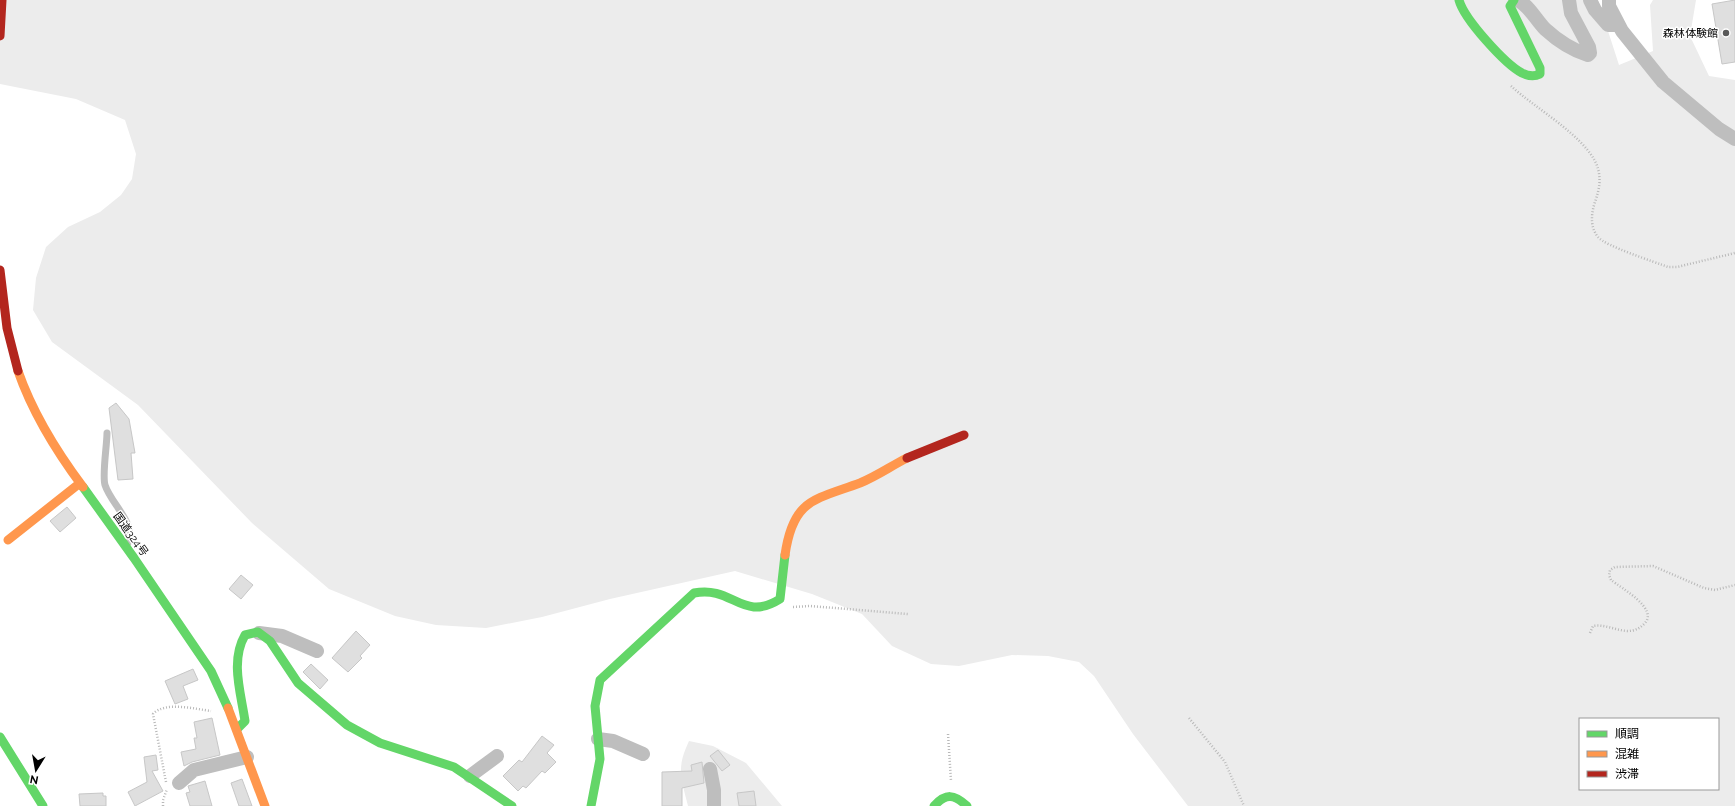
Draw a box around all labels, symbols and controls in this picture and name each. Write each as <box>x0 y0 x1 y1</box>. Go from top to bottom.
place label: 森林体験館 <box>1663 27 1718 40</box>
marker: 森林体験館 <box>1721 28 1731 38</box>
street label: 国道324号 <box>110 510 151 559</box>
legend <box>1579 718 1719 790</box>
text: 順調 <box>1615 727 1639 741</box>
text: 混雑 <box>1615 747 1639 761</box>
north arrow <box>16 750 56 790</box>
text: 渋滞 <box>1615 767 1639 781</box>
text: N <box>29 772 40 787</box>

